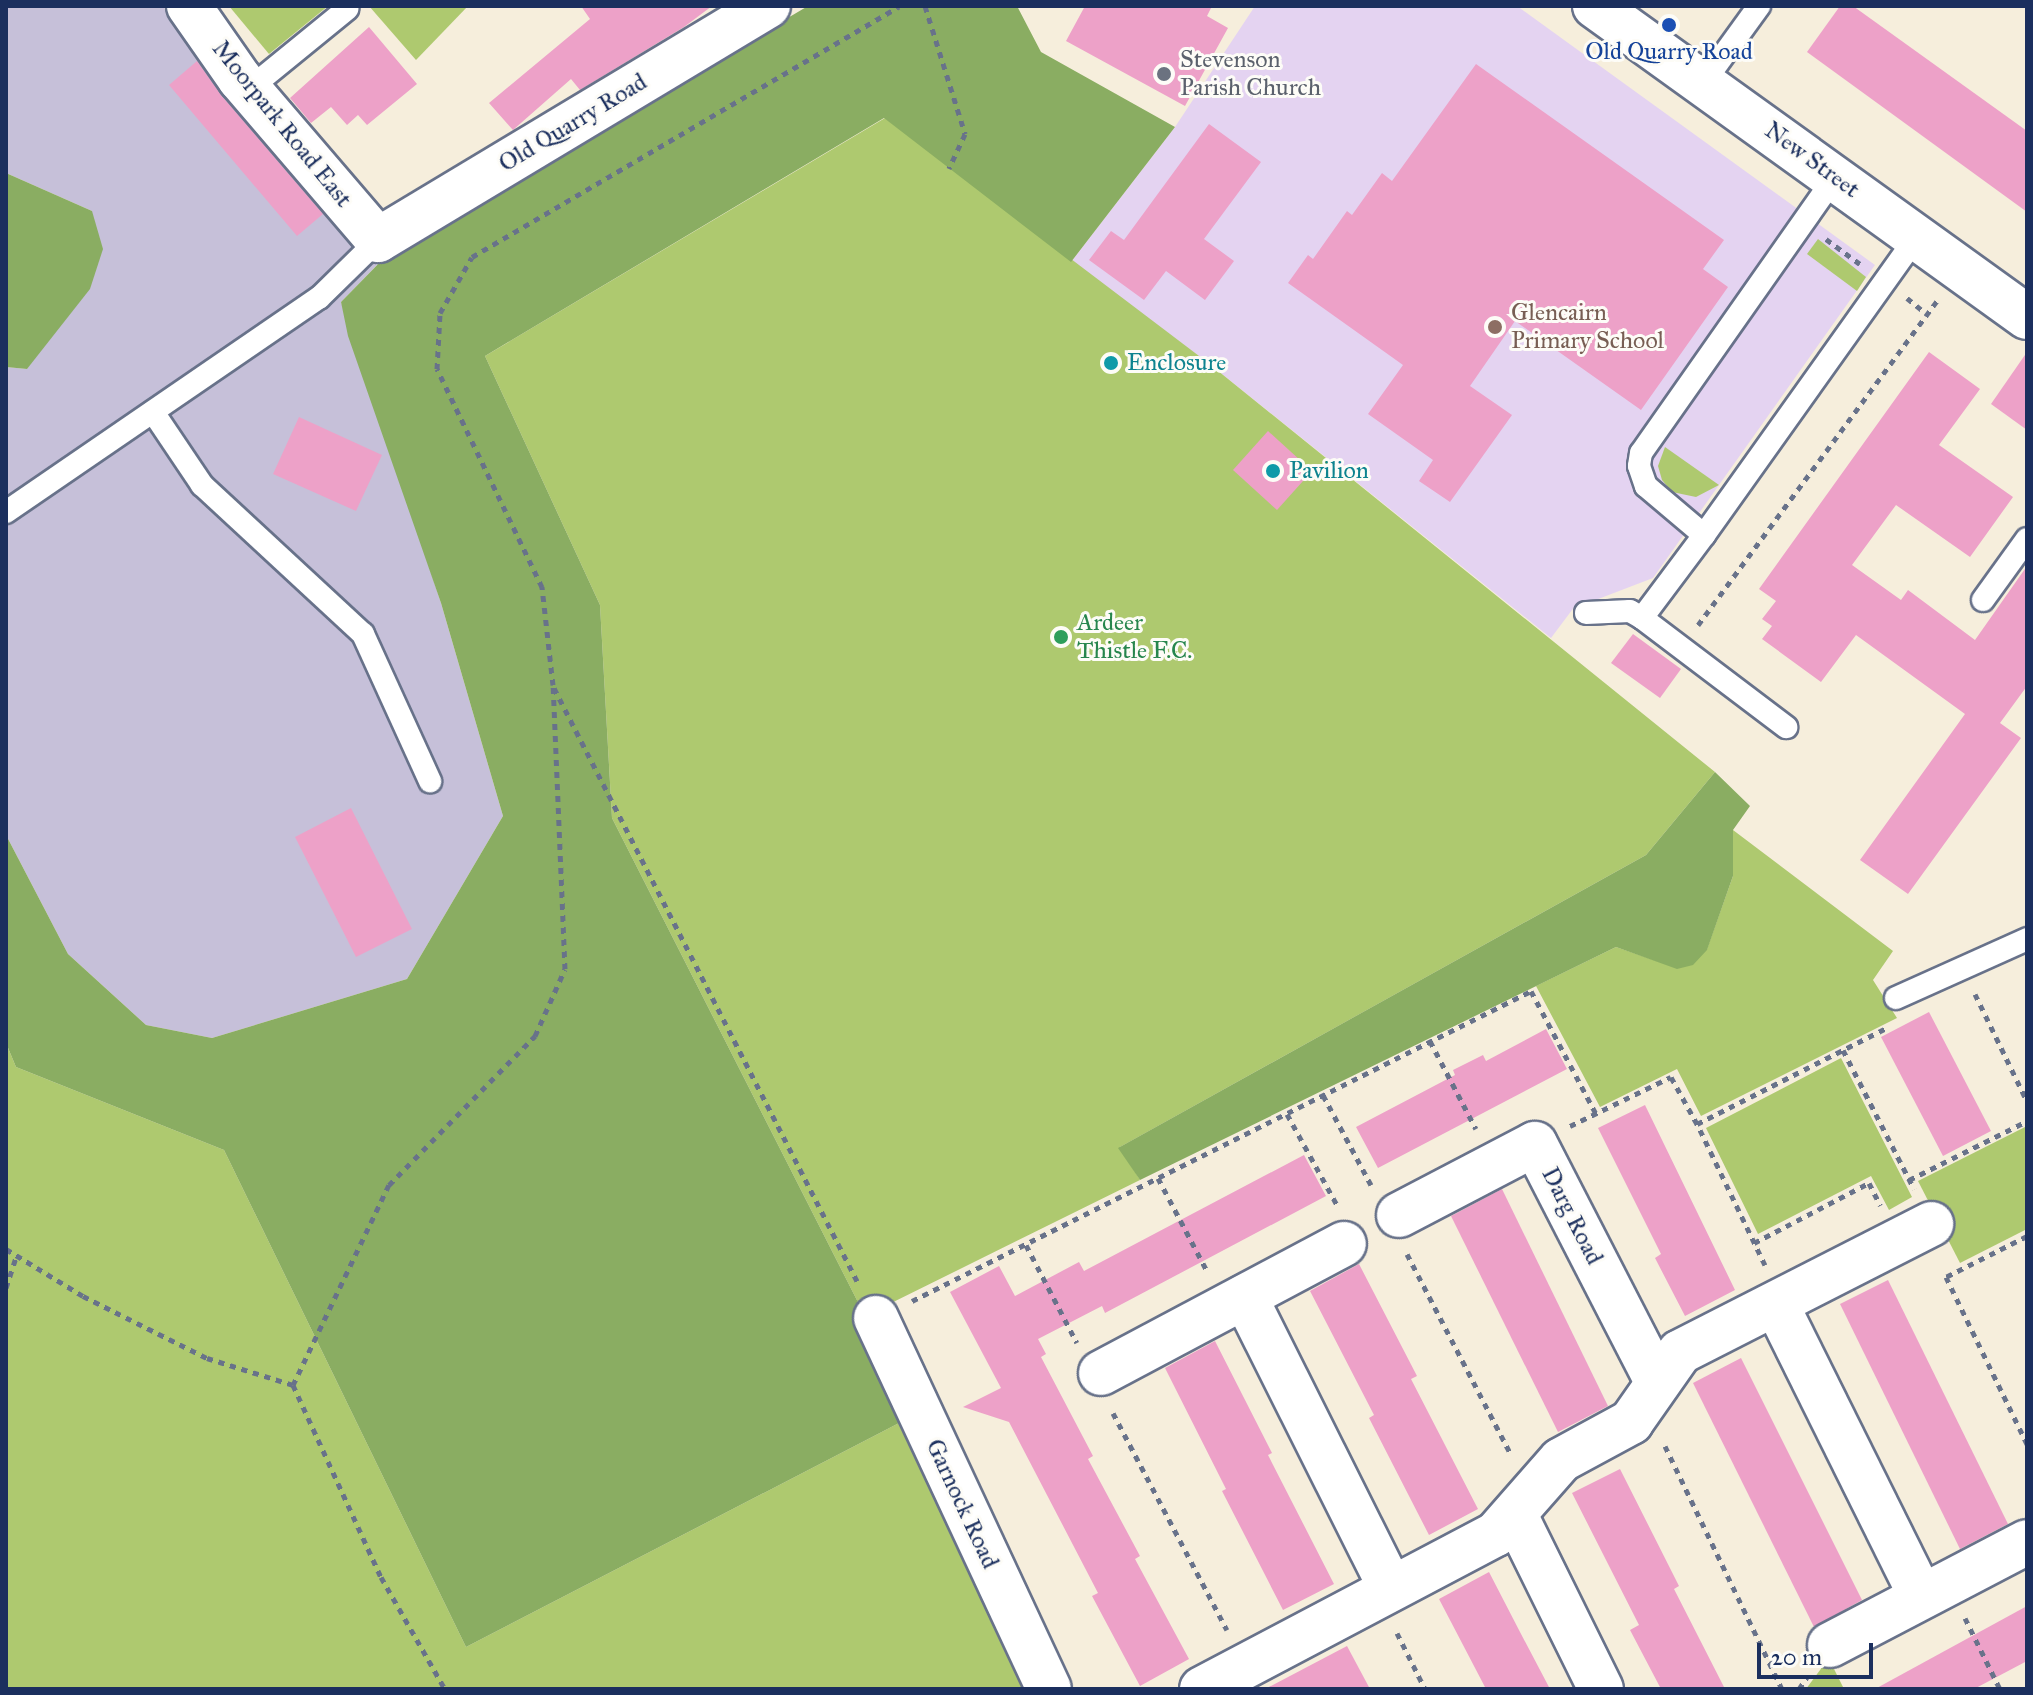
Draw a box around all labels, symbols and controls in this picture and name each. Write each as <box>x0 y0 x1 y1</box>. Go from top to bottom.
marker: Old Quarry Road <box>1660 16 1678 34</box>
street label: Moorpark Road East <box>206 35 358 213</box>
place label: Old Quarry Road <box>1585 38 1753 66</box>
place label: Stevenson Parish Church <box>1180 46 1321 102</box>
marker: Stevenson Parish Church <box>1155 65 1173 83</box>
street label: Old Quarry Road <box>494 68 652 178</box>
street label: New Street <box>1759 116 1865 204</box>
place label: Glencairn Primary School <box>1511 299 1664 355</box>
marker: Glencairn Primary School <box>1486 318 1504 336</box>
place label: Enclosure <box>1127 349 1226 377</box>
marker: Enclosure <box>1102 354 1120 372</box>
place label: Pavilion <box>1289 457 1369 485</box>
marker: Pavilion <box>1264 462 1282 480</box>
place label: Ardeer Thistle F.C. <box>1077 609 1192 665</box>
marker: Ardeer Thistle F.C. <box>1052 628 1070 646</box>
street label: Darg Road <box>1535 1162 1609 1270</box>
street label: Garnock Road <box>919 1435 1005 1573</box>
scale bar <box>1761 1627 1877 1677</box>
text: 20 m <box>1771 1642 1822 1672</box>

